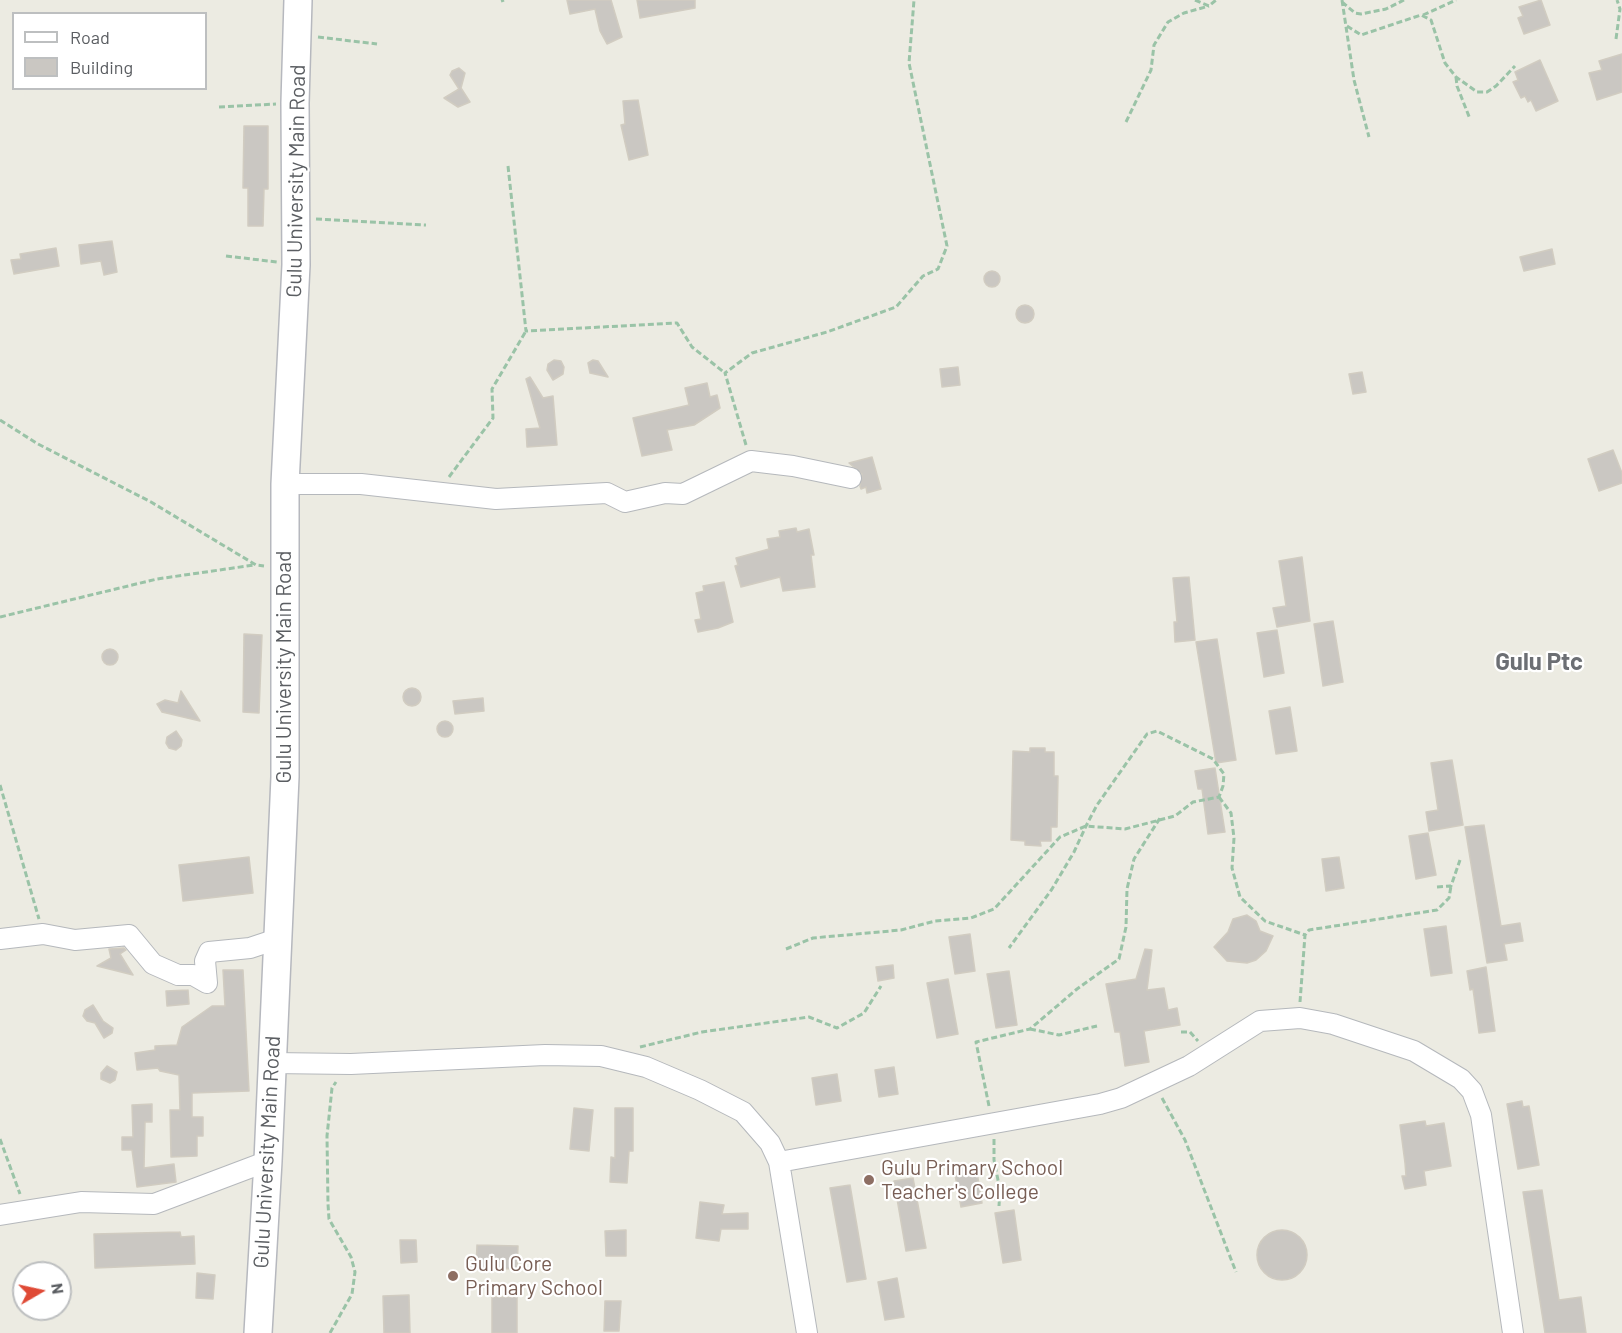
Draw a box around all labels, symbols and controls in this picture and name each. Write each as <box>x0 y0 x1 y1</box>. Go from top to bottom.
legend <box>12 12 207 90</box>
text: Road <box>70 26 110 48</box>
text: Building <box>70 56 133 78</box>
street label: Gulu University Main Road <box>281 64 311 298</box>
street label: Gulu University Main Road <box>271 550 297 784</box>
district label: Gulu Ptc <box>1495 648 1583 676</box>
street label: Gulu University Main Road <box>248 1035 286 1269</box>
place label: Gulu Primary School Teacher's College <box>881 1155 1063 1205</box>
marker: Gulu Primary School Teacher's College <box>862 1173 876 1187</box>
place label: Gulu Core Primary School <box>465 1251 603 1301</box>
north arrow <box>12 1261 72 1321</box>
marker: Gulu Core Primary School <box>446 1269 460 1283</box>
text: N <box>48 1282 69 1295</box>

